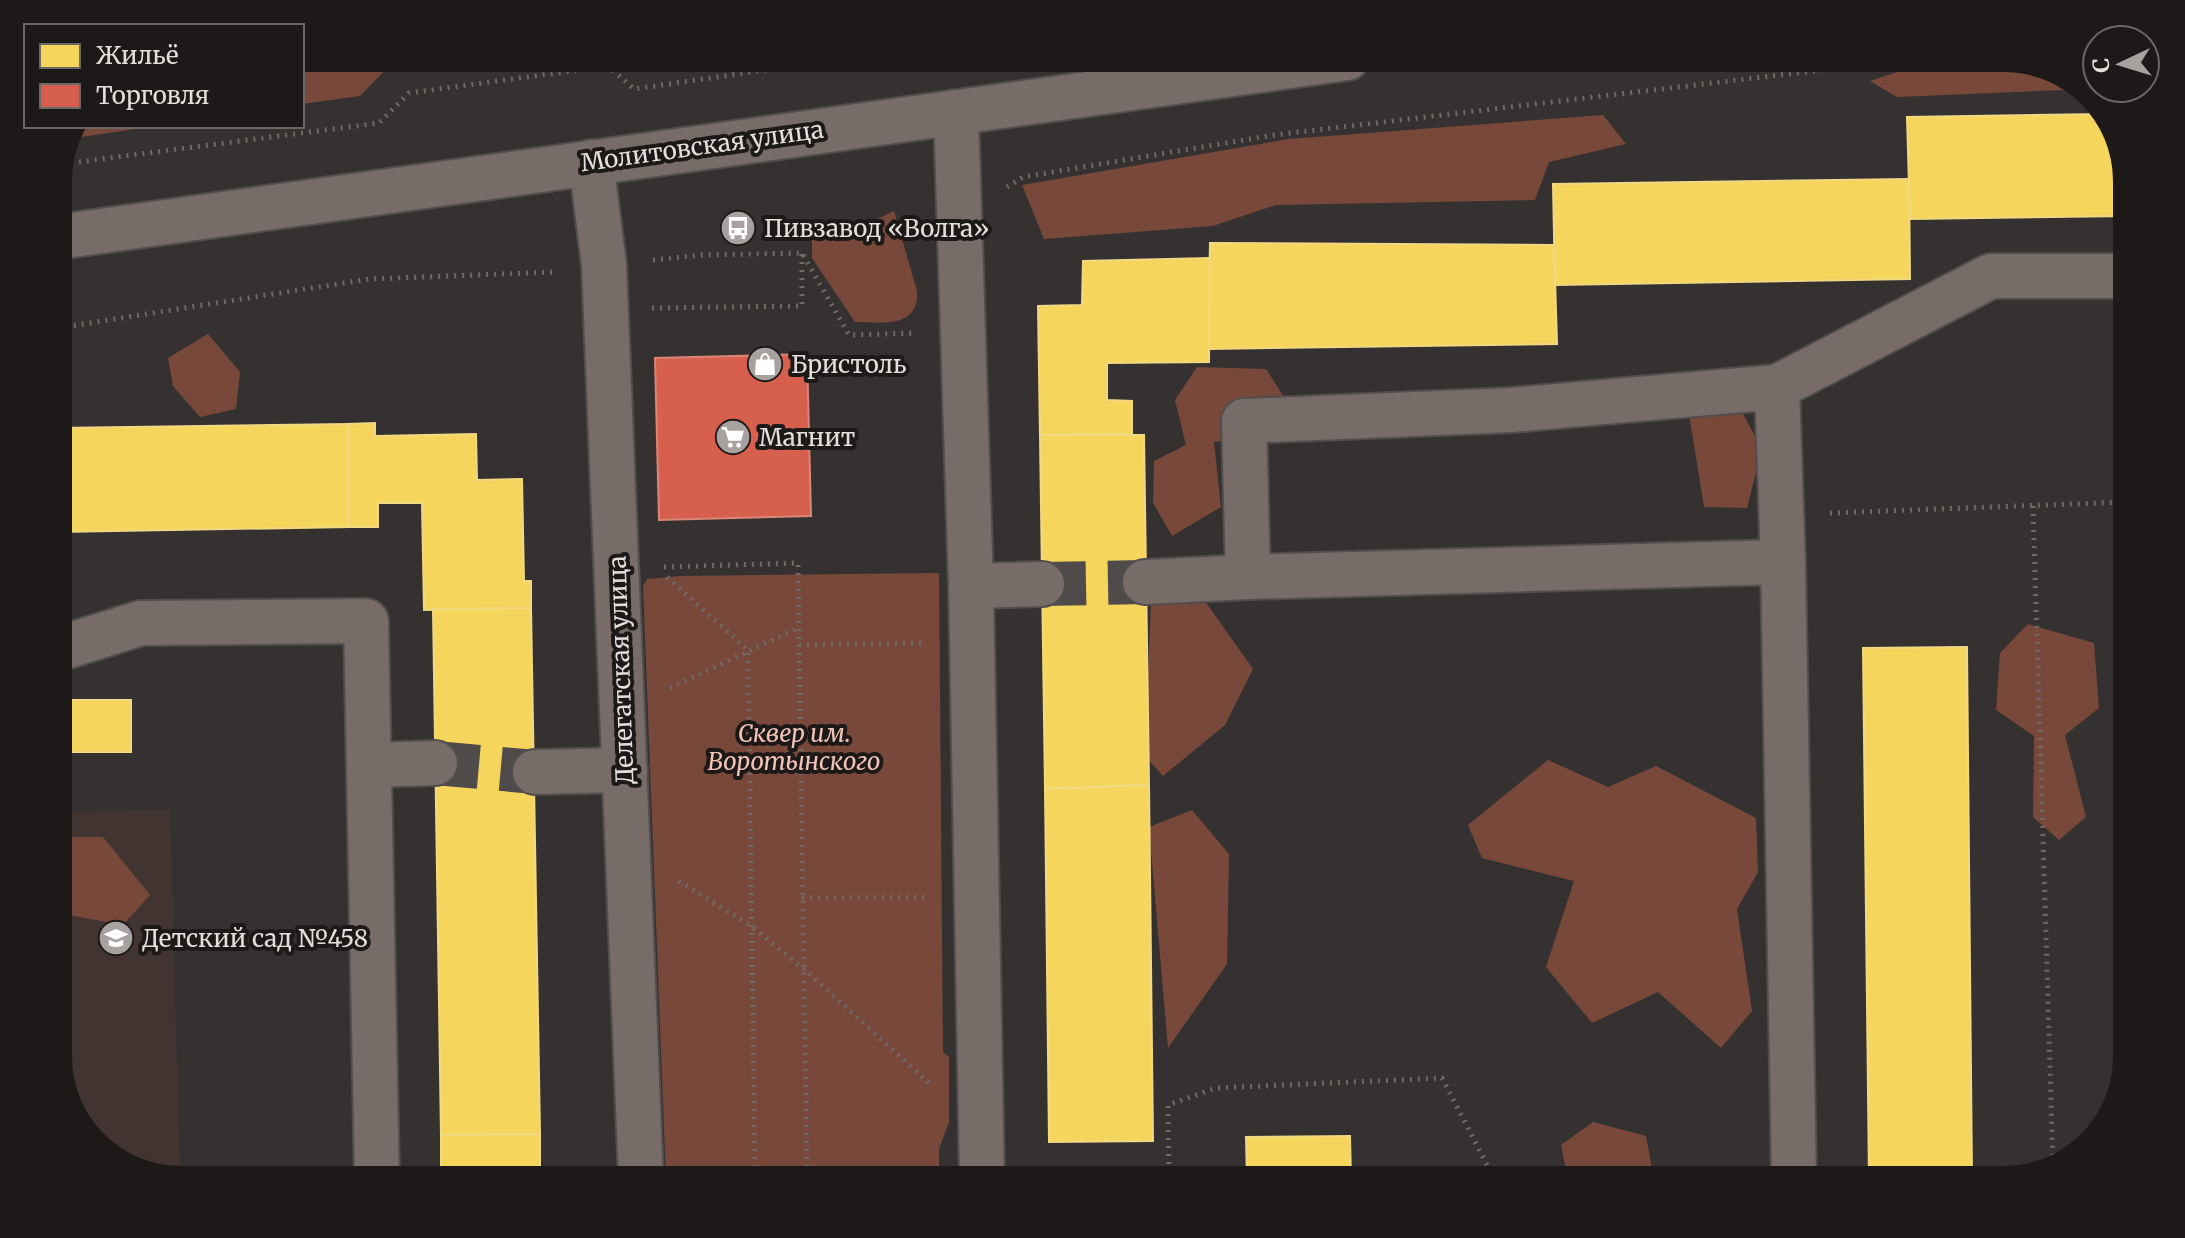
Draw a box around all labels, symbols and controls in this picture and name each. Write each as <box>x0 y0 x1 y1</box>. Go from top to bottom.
legend <box>24 24 304 128</box>
north arrow <box>2081 24 2161 104</box>
text: Жильё <box>96 40 179 71</box>
text: С <box>2087 57 2116 74</box>
text: Торговля <box>96 80 209 111</box>
street label: Молитовская улица <box>579 114 826 178</box>
bus stop icon: Пивзавод «Волга» <box>719 209 757 247</box>
place label: Пивзавод «Волга» <box>764 213 989 244</box>
shop icon: Бристоль <box>746 345 784 383</box>
place label: Бристоль <box>791 349 907 380</box>
supermarket icon: Магнит <box>714 418 752 456</box>
place label: Магнит <box>759 422 855 453</box>
street label: Делегатская улица <box>602 555 640 785</box>
park label: Сквер им. Воротынского <box>708 718 880 777</box>
school or university icon: Детский сад №458 <box>97 919 135 957</box>
place label: Детский сад №458 <box>142 923 368 954</box>

